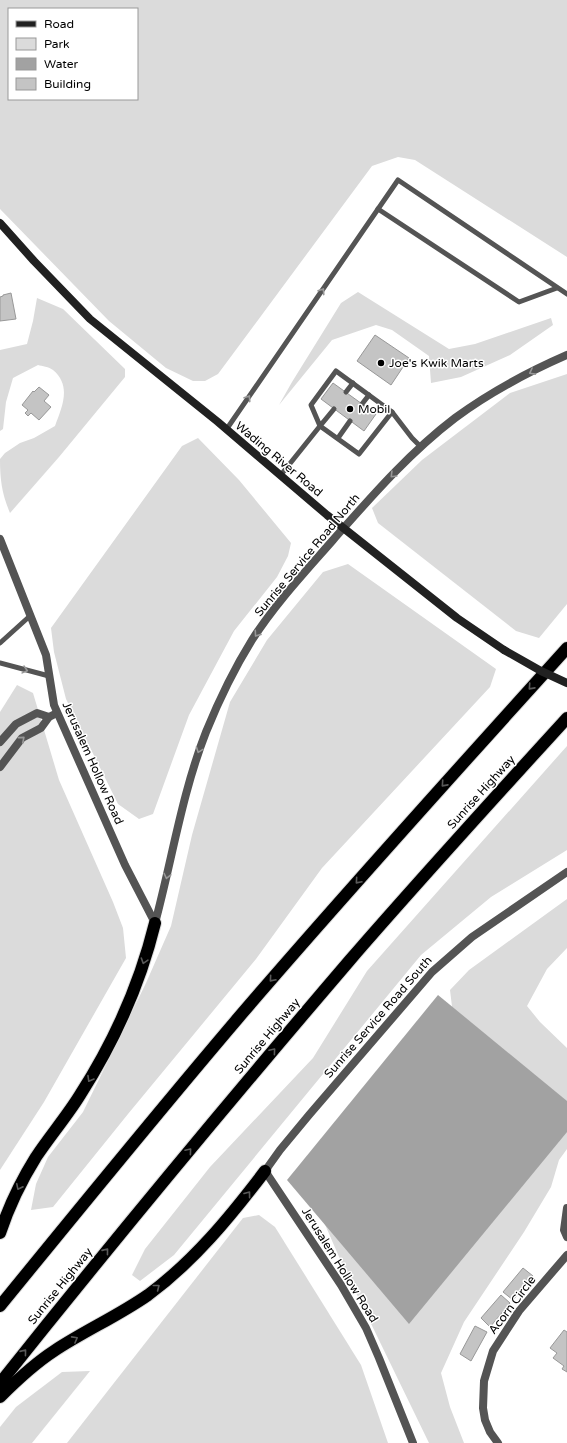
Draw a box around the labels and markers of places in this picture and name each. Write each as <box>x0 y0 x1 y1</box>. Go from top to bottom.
place label: Joe's Kwik Marts <box>389 356 484 370</box>
marker: Joe's Kwik Marts <box>376 358 386 368</box>
place label: Mobil <box>358 402 390 416</box>
marker: Mobil <box>345 404 355 414</box>

